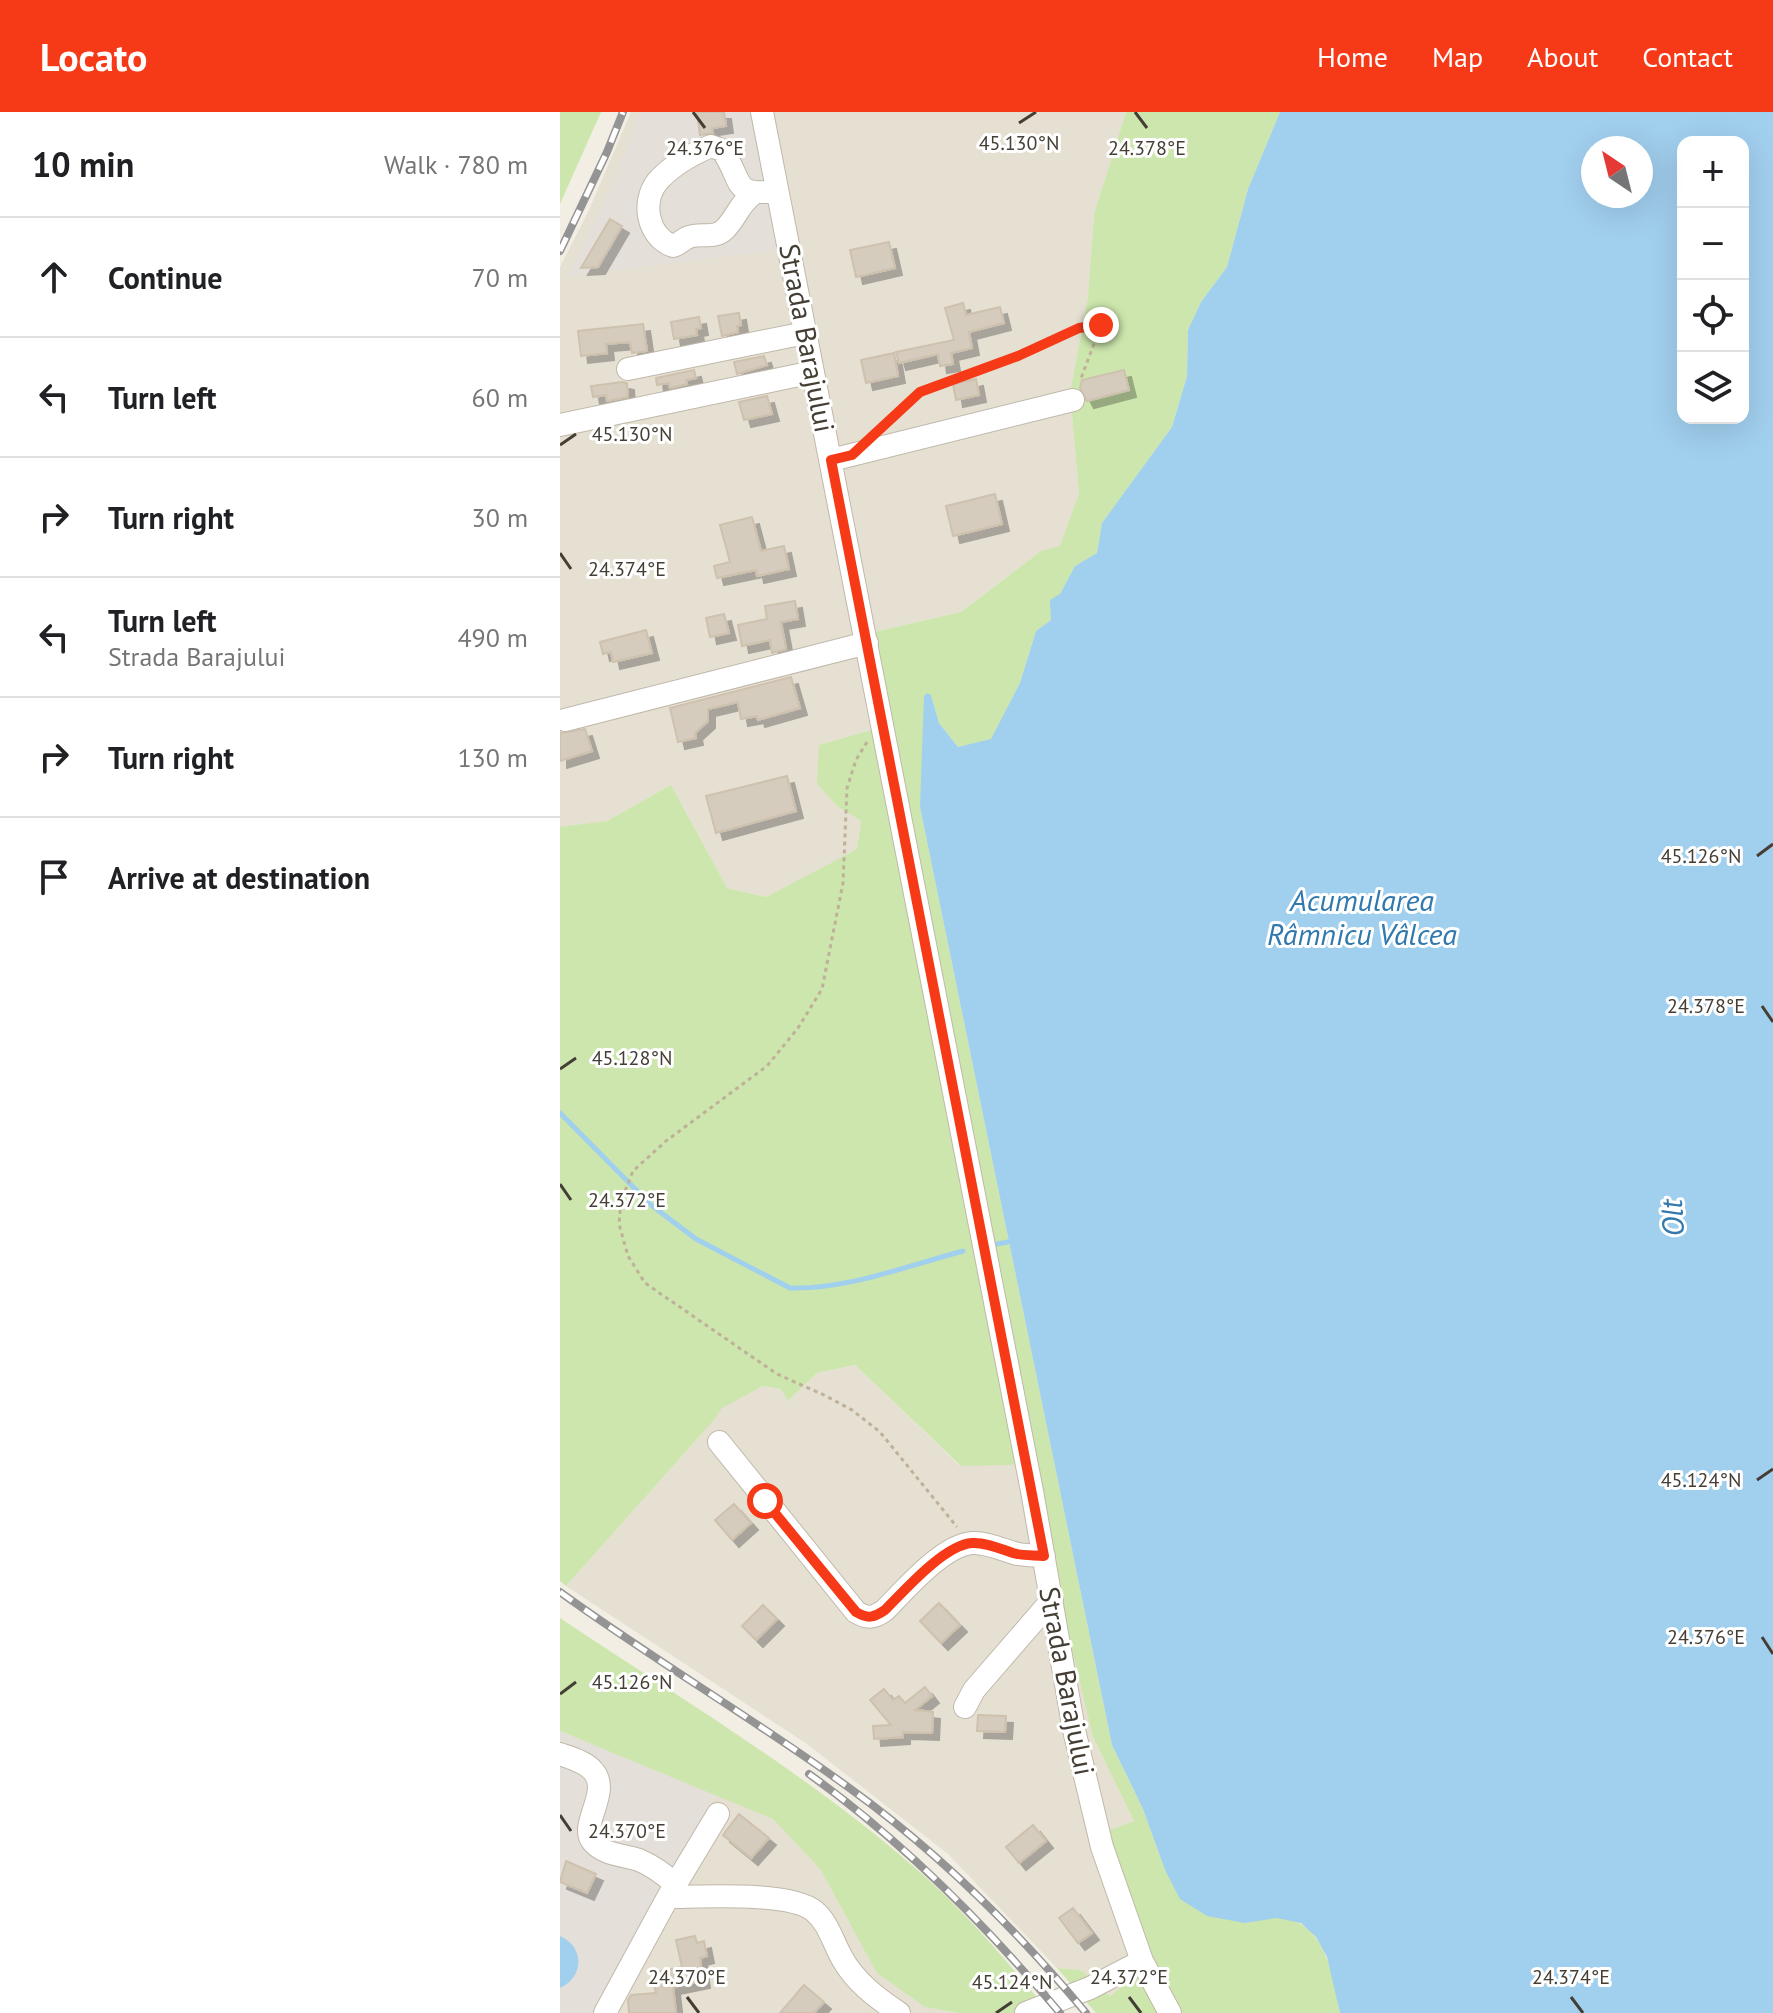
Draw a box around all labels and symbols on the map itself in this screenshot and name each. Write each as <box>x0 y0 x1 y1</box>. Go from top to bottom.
text: 45.130°N <box>979 130 1059 156</box>
text: 24.376°E <box>666 135 744 161</box>
text: 24.378°E <box>1108 135 1186 161</box>
north arrow <box>1581 136 1653 208</box>
street label: Strada Barajului <box>771 241 844 435</box>
route end <box>1083 307 1119 343</box>
text: 45.130°N <box>592 421 672 447</box>
text: 24.374°E <box>588 556 666 582</box>
text: 45.126°N <box>1661 843 1741 869</box>
water label: Acumularea Râmnicu Vâlcea <box>1267 880 1457 953</box>
text: 24.378°E <box>1667 993 1745 1019</box>
text: 45.128°N <box>592 1045 672 1071</box>
text: 24.372°E <box>588 1187 666 1213</box>
water label: Olt <box>1651 1197 1692 1238</box>
text: 45.124°N <box>1661 1467 1741 1493</box>
route start <box>747 1483 783 1519</box>
street label: Strada Barajului <box>1031 1584 1104 1778</box>
text: 24.376°E <box>1667 1624 1745 1650</box>
text: 45.126°N <box>592 1669 672 1695</box>
text: 24.370°E <box>588 1818 666 1844</box>
text: 24.370°E <box>648 1964 726 1990</box>
text: 24.372°E <box>1090 1964 1168 1990</box>
text: 24.374°E <box>1532 1964 1610 1990</box>
text: 45.124°N <box>972 1969 1052 1995</box>

